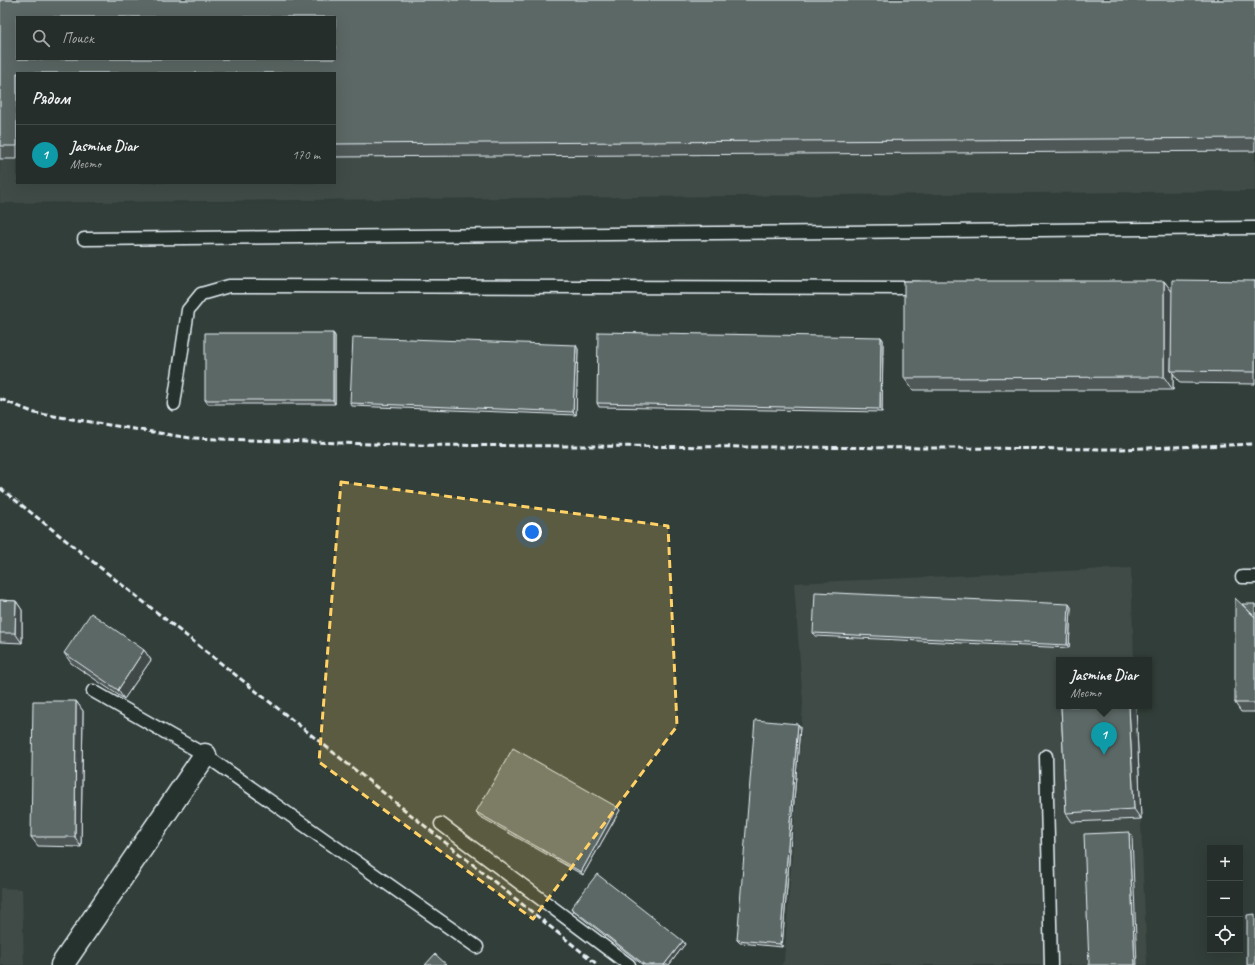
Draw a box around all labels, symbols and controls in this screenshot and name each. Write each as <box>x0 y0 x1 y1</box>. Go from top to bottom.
search box <box>16 16 336 60</box>
icon: search <box>30 27 52 49</box>
text: Поиск <box>62 29 94 48</box>
text: Рядом <box>32 88 70 109</box>
text: Jasmine Diar <box>70 137 138 156</box>
text: 1 <box>42 147 48 163</box>
text: 170 m <box>292 147 320 163</box>
text: Место <box>70 156 101 172</box>
your location <box>522 522 542 542</box>
popup <box>1056 657 1152 709</box>
text: Jasmine Diar <box>1070 666 1138 685</box>
text: Место <box>1070 685 1101 701</box>
pin: 1 <box>1091 722 1117 755</box>
map controls <box>1207 845 1243 953</box>
button: + <box>1207 845 1243 881</box>
button: − <box>1207 881 1243 917</box>
button: locate <box>1207 917 1243 953</box>

